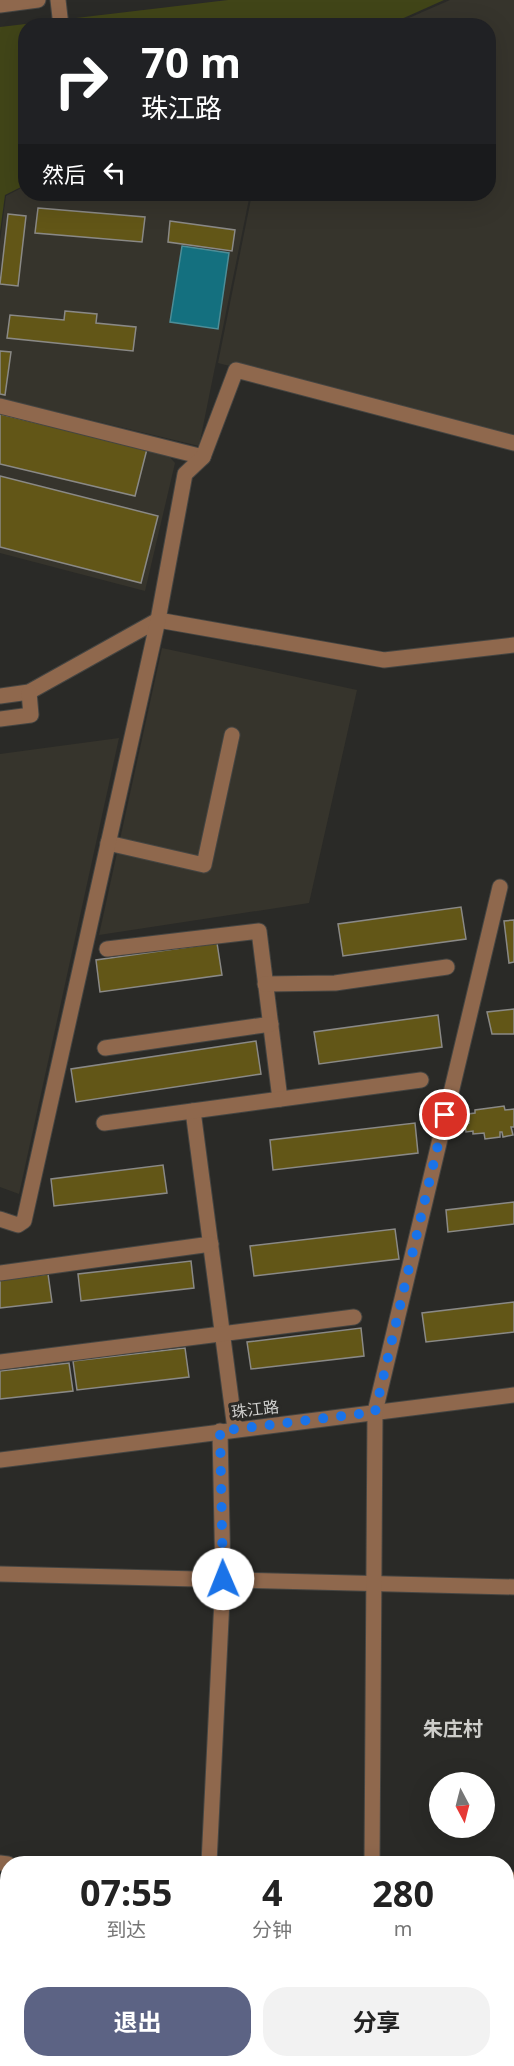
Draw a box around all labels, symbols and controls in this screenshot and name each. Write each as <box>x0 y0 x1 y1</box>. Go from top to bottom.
text: 70 m <box>141 33 241 90</box>
icon: right <box>42 42 120 120</box>
text: 珠江路 <box>141 89 222 126</box>
icon: left <box>98 156 131 189</box>
text: 然后 <box>42 159 86 189</box>
pin <box>419 1089 470 1140</box>
icon: arrive <box>428 1098 461 1131</box>
street label: 珠江路 <box>230 1395 280 1423</box>
position arrow <box>191 1547 255 1611</box>
district label: 朱庄村 <box>423 1715 483 1742</box>
north arrow <box>429 1772 495 1838</box>
map controls <box>429 1772 495 1838</box>
text: 07:55 <box>80 1868 172 1917</box>
text: 4 <box>262 1868 283 1917</box>
text: 280 <box>372 1869 434 1918</box>
text: m <box>394 1915 412 1942</box>
text: 到达 <box>106 1916 146 1943</box>
text: 分钟 <box>252 1916 292 1943</box>
button: 退出 <box>24 1987 251 2056</box>
button: 分享 <box>263 1987 490 2056</box>

